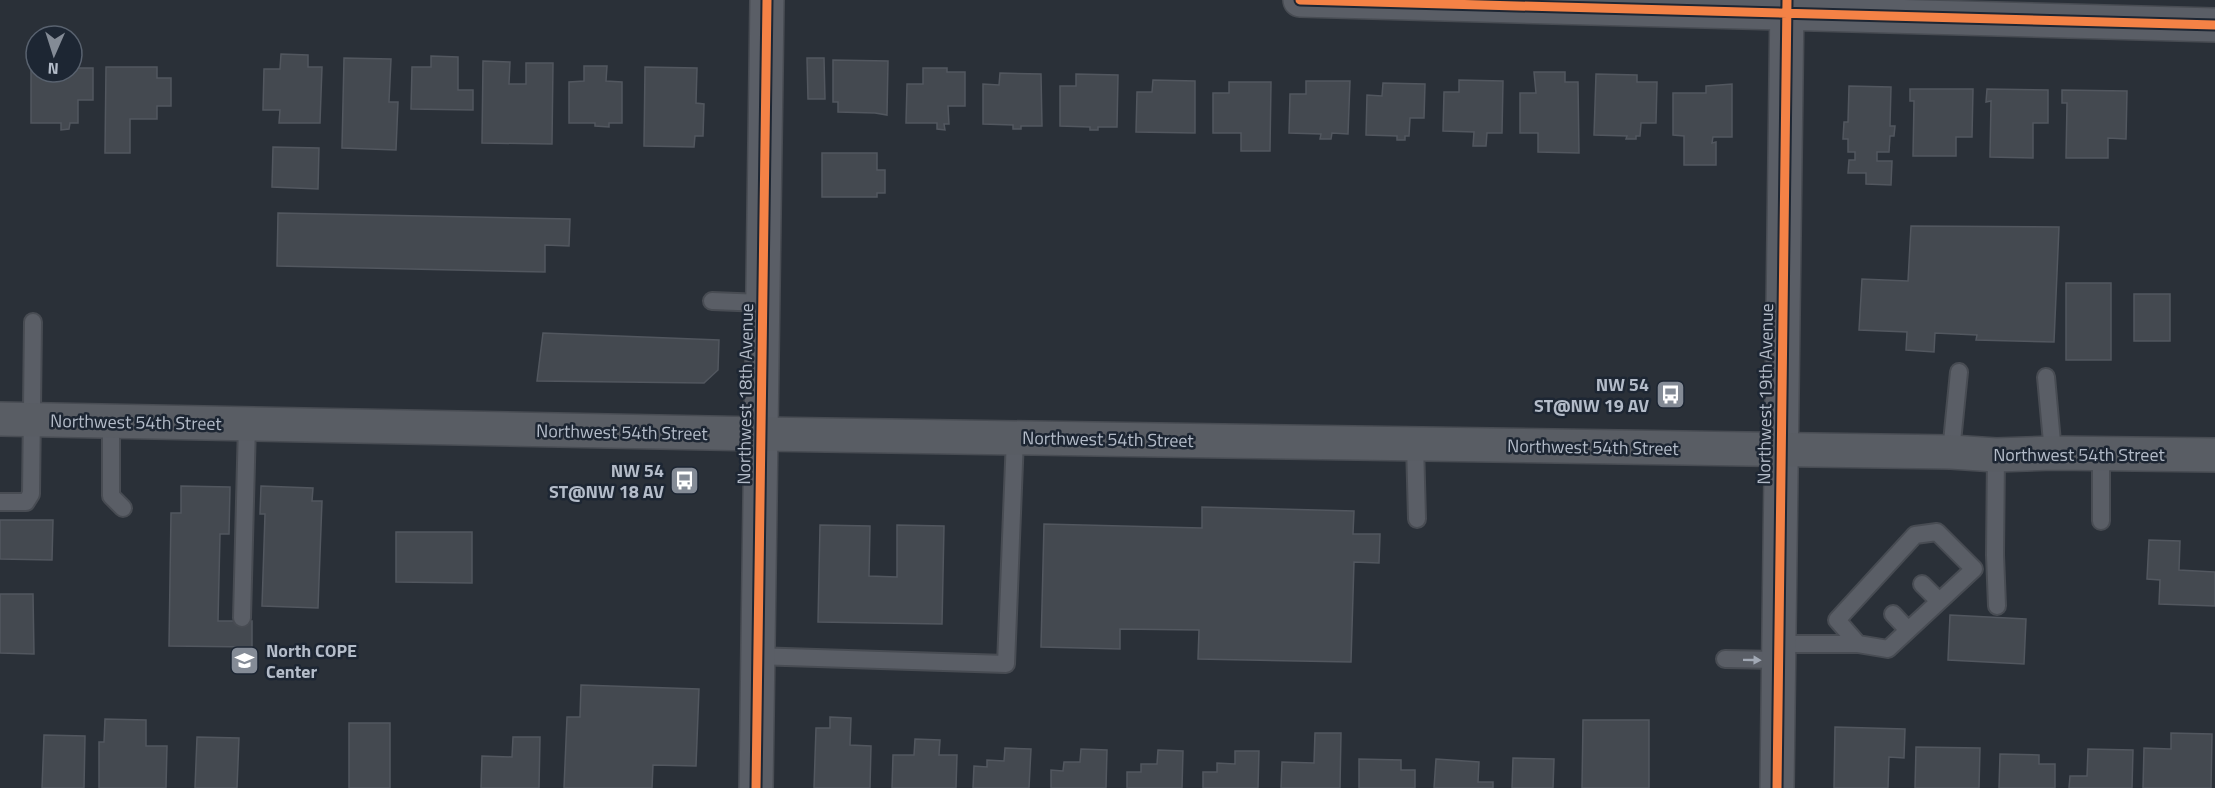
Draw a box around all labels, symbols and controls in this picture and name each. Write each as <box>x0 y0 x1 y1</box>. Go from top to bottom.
north arrow <box>24 24 84 84</box>
text: N <box>47 57 59 81</box>
street label: Northwest 18th Avenue <box>730 303 760 485</box>
street label: Northwest 19th Avenue <box>1750 303 1780 485</box>
place label: NW 54 ST@NW 19 AV <box>1534 371 1649 419</box>
bus stop icon: NW 54 ST@NW 19 AV <box>1654 378 1686 410</box>
street label: Northwest 54th Street <box>50 407 223 437</box>
street label: Northwest 54th Street <box>536 417 709 447</box>
street label: Northwest 54th Street <box>1022 424 1195 454</box>
street label: Northwest 54th Street <box>1507 432 1680 462</box>
street label: Northwest 54th Street <box>1993 441 2165 468</box>
place label: NW 54 ST@NW 18 AV <box>549 457 664 505</box>
bus stop icon: NW 54 ST@NW 18 AV <box>669 464 701 496</box>
place label: North COPE Center <box>266 637 357 685</box>
school or university icon: North COPE Center <box>229 644 261 676</box>
one-way arrow <box>1742 655 1761 664</box>

